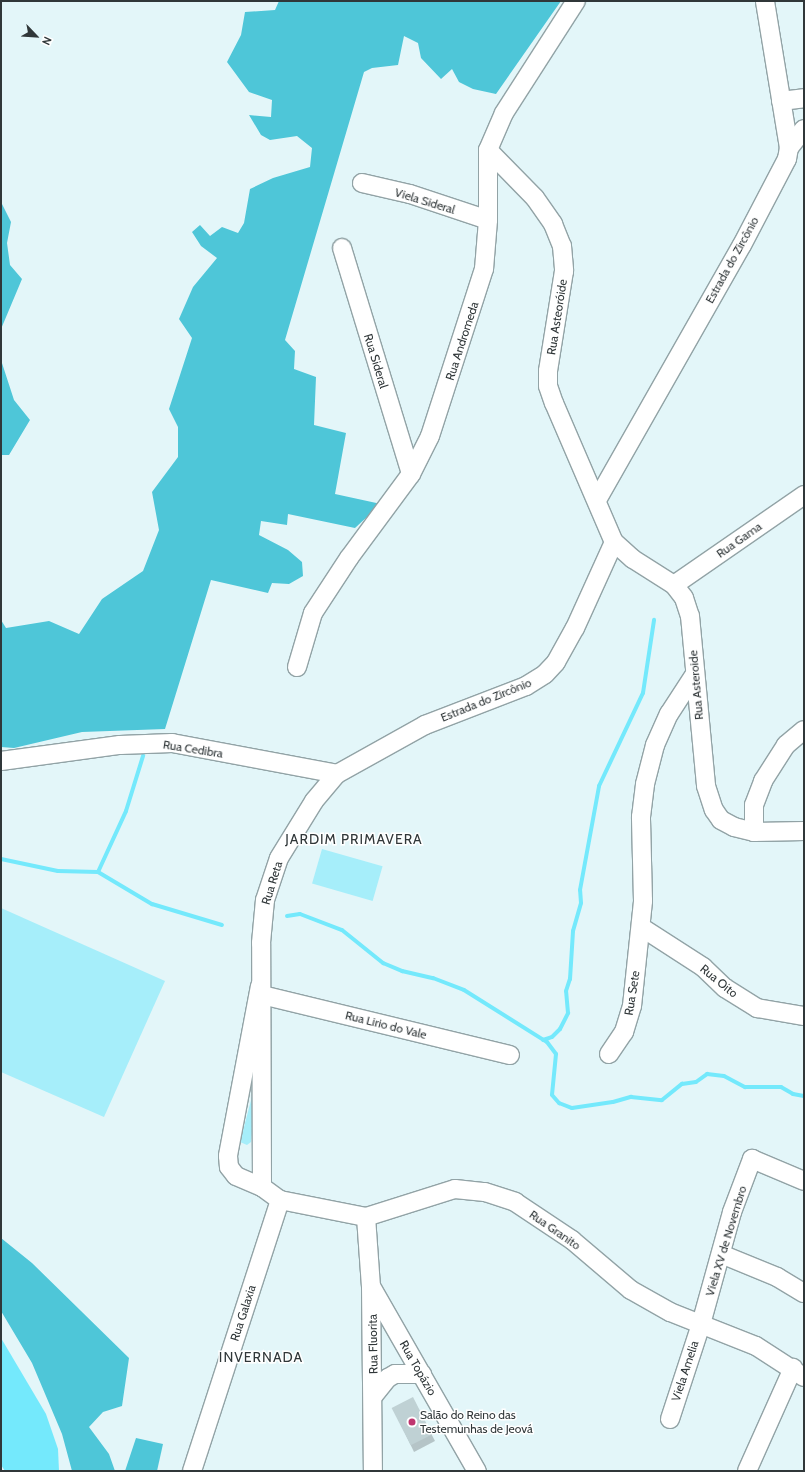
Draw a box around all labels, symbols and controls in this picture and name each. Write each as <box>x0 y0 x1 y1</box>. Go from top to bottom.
north arrow <box>16 16 56 56</box>
text: N <box>39 35 55 48</box>
street label: Viela Sideral <box>393 185 457 217</box>
street label: Estrada do Zircônio <box>702 214 762 306</box>
street label: Rua Asteoróide <box>544 278 570 356</box>
street label: Rua Andromeda <box>442 300 482 382</box>
street label: Rua Sideral <box>361 332 391 390</box>
street label: Rua Gama <box>714 519 764 561</box>
street label: Rua Asteroide <box>686 650 706 720</box>
street label: Estrada do Zircônio <box>438 675 534 725</box>
street label: Rua Cedibra <box>162 737 224 761</box>
district label: JARDIM PRIMAVERA <box>285 831 423 847</box>
street label: Rua Reta <box>259 859 285 907</box>
street label: Rua Oito <box>697 962 741 1000</box>
street label: Rua Sete <box>621 970 643 1016</box>
street label: Rua Lirio do Vale <box>344 1008 428 1042</box>
street label: Viela XV de Novembro <box>702 1184 750 1298</box>
street label: Rua Granito <box>527 1207 583 1253</box>
street label: Rua Galaxia <box>227 1283 259 1343</box>
street label: Rua Fluorita <box>365 1314 381 1374</box>
street label: Rua Topázio <box>396 1338 440 1398</box>
street label: Viela Amelia <box>668 1339 702 1403</box>
district label: INVERNADA <box>219 1349 303 1365</box>
place label: Salão do Reino das Testemunhas de Jeová <box>420 1408 533 1436</box>
marker: Salão do Reino das Testemunhas de Jeová <box>407 1417 417 1427</box>

